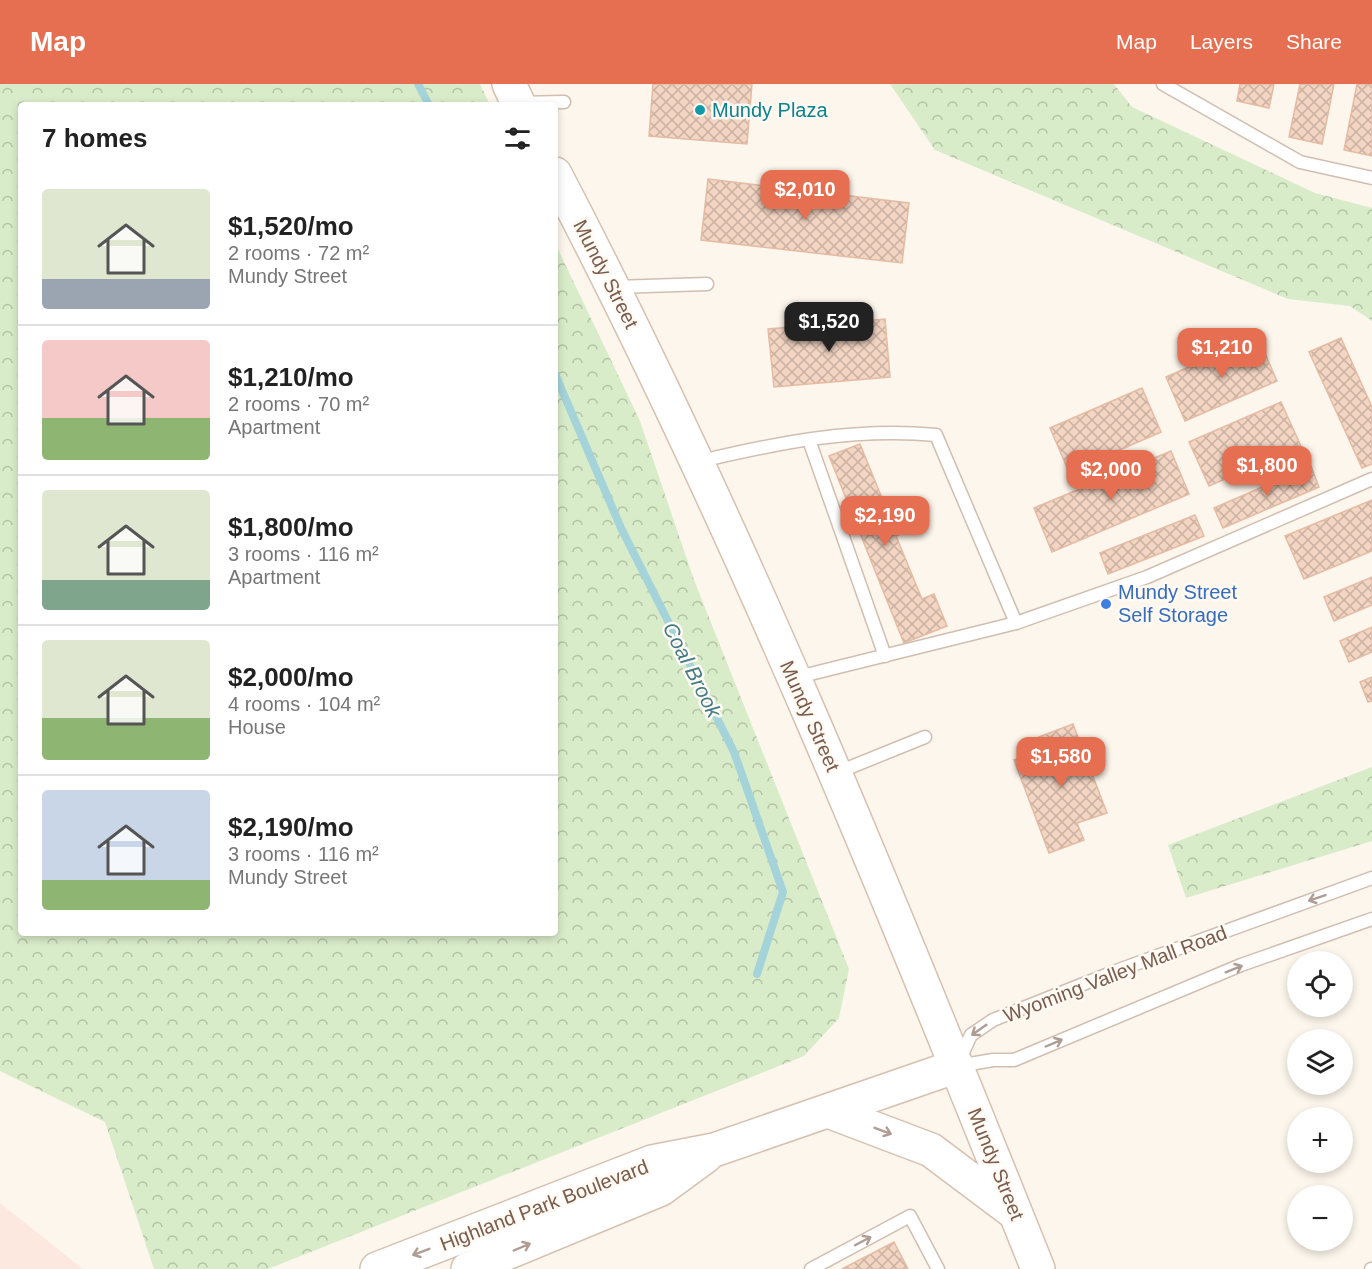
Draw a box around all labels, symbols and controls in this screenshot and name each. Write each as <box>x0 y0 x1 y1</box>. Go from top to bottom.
text: Map <box>30 26 86 57</box>
text: Map <box>1116 30 1157 53</box>
text: Layers <box>1190 30 1253 53</box>
text: Share <box>1286 30 1342 53</box>
place label: Mundy Plaza <box>712 99 828 121</box>
marker: Mundy Plaza <box>693 103 707 117</box>
icon: filters <box>501 122 534 155</box>
text: 7 homes <box>42 123 148 153</box>
pin: $2,010 <box>756 170 854 221</box>
text: $2,010 <box>774 178 836 200</box>
text: $1,520/mo <box>228 211 354 241</box>
icon: home <box>90 213 162 285</box>
street label: Mundy Street <box>569 216 643 332</box>
text: 2 rooms · 72 m² <box>228 242 369 264</box>
text: Mundy Street <box>228 265 347 287</box>
pin: $1,520 <box>780 302 878 353</box>
text: $1,520 <box>798 310 860 332</box>
pin: $1,210 <box>1173 328 1271 379</box>
text: $1,210 <box>1191 336 1253 358</box>
text: $1,210/mo <box>228 362 354 392</box>
icon: home <box>90 364 162 436</box>
text: 2 rooms · 70 m² <box>228 393 369 415</box>
text: Apartment <box>228 416 320 438</box>
pin: $1,800 <box>1218 446 1316 497</box>
pin: $2,000 <box>1062 450 1160 501</box>
text: $1,800 <box>1236 454 1298 476</box>
text: $2,000 <box>1080 458 1142 480</box>
pin: $2,190 <box>836 496 934 547</box>
text: $2,190 <box>854 504 916 526</box>
text: $1,800/mo <box>228 512 354 542</box>
icon: home <box>90 514 162 586</box>
text: 3 rooms · 116 m² <box>228 543 379 565</box>
text: Apartment <box>228 566 320 588</box>
place label: Mundy Street Self Storage <box>1118 581 1237 626</box>
marker: Mundy Street Self Storage <box>1099 597 1113 611</box>
water label: Coal Brook <box>659 618 727 723</box>
street label: Mundy Street <box>776 657 844 775</box>
text: $2,000/mo <box>228 662 354 692</box>
icon: home <box>90 664 162 736</box>
text: 4 rooms · 104 m² <box>228 693 380 715</box>
text: House <box>228 716 286 738</box>
pin: $1,580 <box>1012 737 1110 788</box>
text: $1,580 <box>1030 745 1092 767</box>
text: $2,190/mo <box>228 812 354 842</box>
icon: home <box>90 814 162 886</box>
text: 3 rooms · 116 m² <box>228 843 379 865</box>
text: Mundy Street <box>228 866 347 888</box>
one-way arrow <box>1308 893 1327 904</box>
street label: Wyoming Valley Mall Road <box>1000 921 1230 1027</box>
map controls <box>1287 951 1353 1251</box>
button: locate <box>1287 951 1353 1017</box>
one-way arrow <box>1224 963 1242 974</box>
one-way arrow <box>972 1024 988 1036</box>
button: layers <box>1287 1029 1353 1095</box>
one-way arrow <box>1044 1037 1062 1048</box>
street label: Mundy Street <box>964 1105 1029 1224</box>
button: + <box>1287 1107 1353 1173</box>
one-way arrow <box>873 1126 892 1137</box>
street label: Highland Park Boulevard <box>437 1155 651 1255</box>
button: − <box>1287 1185 1353 1251</box>
one-way arrow <box>854 1235 871 1247</box>
one-way arrow <box>513 1240 531 1251</box>
one-way arrow <box>412 1247 431 1258</box>

